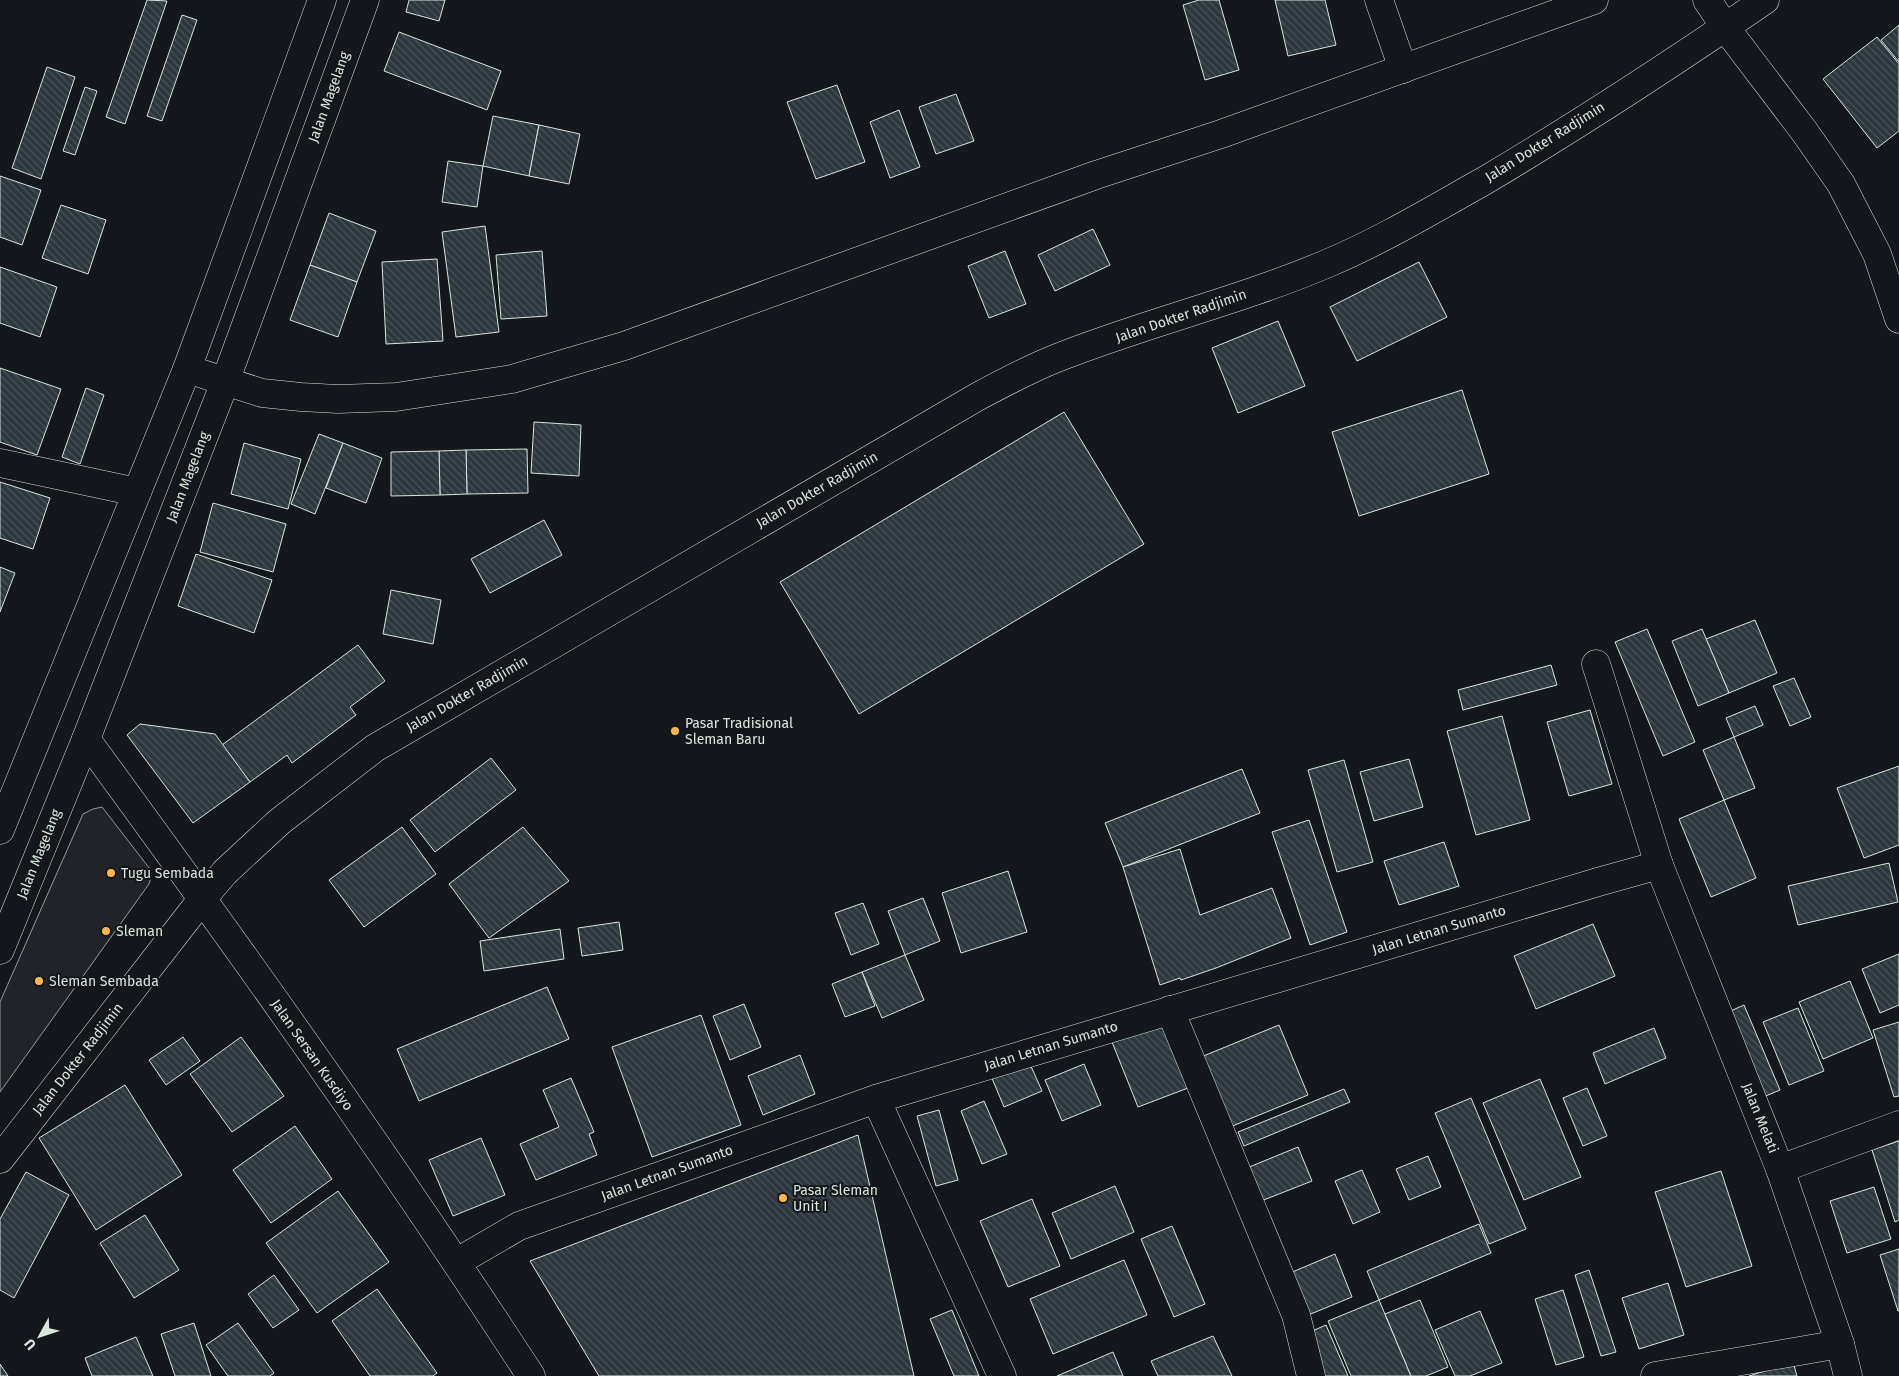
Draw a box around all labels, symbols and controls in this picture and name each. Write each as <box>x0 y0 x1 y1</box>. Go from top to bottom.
street label: Jalan Magelang <box>305 49 354 145</box>
street label: Jalan Dokter Radjimin <box>1482 98 1608 186</box>
street label: Jalan Dokter Radjimin <box>1113 286 1249 346</box>
street label: Jalan Magelang <box>163 429 213 525</box>
street label: Jalan Dokter Radjimin <box>753 448 881 532</box>
street label: Jalan Dokter Radjimin <box>403 652 531 736</box>
place label: Pasar Tradisional Sleman Baru <box>685 715 793 748</box>
marker: Pasar Tradisional Sleman Baru <box>669 725 681 737</box>
street label: Jalan Magelang <box>13 806 65 901</box>
place label: Tugu Sembada <box>121 865 214 882</box>
marker: Tugu Sembada <box>105 867 117 879</box>
street label: Jalan Letnan Sumanto <box>1370 902 1508 958</box>
place label: Sleman <box>116 923 163 940</box>
marker: Sleman <box>100 925 112 937</box>
place label: Sleman Sembada <box>49 973 159 990</box>
marker: Sleman Sembada <box>33 975 45 987</box>
street label: Jalan Sersan Kusdiyo <box>267 996 357 1114</box>
street label: Jalan Dokter Radjimin <box>29 1000 127 1118</box>
street label: Jalan Letnan Sumanto <box>982 1018 1120 1074</box>
street label: Jalan Melati <box>1738 1080 1782 1156</box>
street label: Jalan Letnan Sumanto <box>599 1141 735 1205</box>
place label: Pasar Sleman Unit I <box>793 1182 878 1215</box>
marker: Pasar Sleman Unit I <box>777 1192 789 1204</box>
north arrow <box>15 1311 65 1361</box>
text: U <box>21 1335 40 1353</box>

